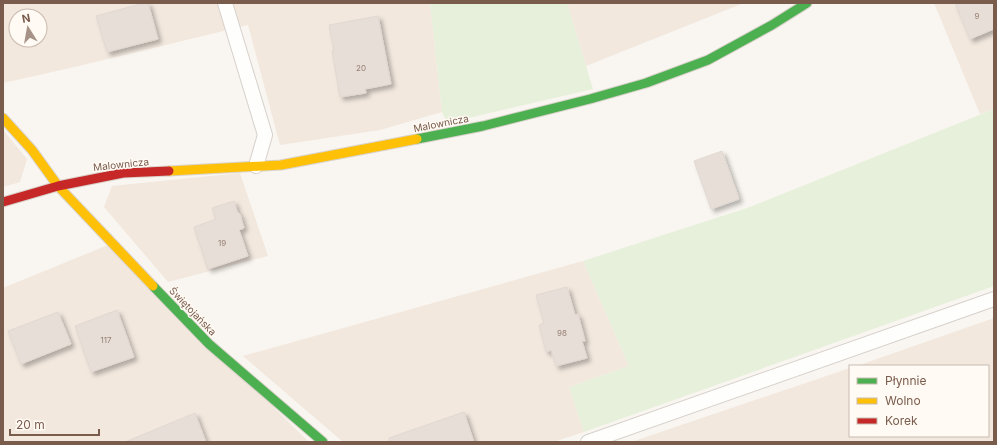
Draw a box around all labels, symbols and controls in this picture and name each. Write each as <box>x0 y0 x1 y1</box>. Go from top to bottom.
north arrow <box>8 8 48 48</box>
text: N <box>21 11 32 26</box>
house number: 9 <box>975 11 980 21</box>
house number: 20 <box>356 63 366 73</box>
street label: Malownicza <box>412 112 470 134</box>
street label: Malownicza <box>92 155 150 173</box>
house number: 19 <box>218 238 226 248</box>
street label: Świętojańska <box>167 284 220 338</box>
house number: 98 <box>557 328 567 338</box>
house number: 117 <box>100 335 112 345</box>
legend <box>849 365 989 437</box>
text: Płynnie <box>885 373 926 388</box>
text: Wolno <box>885 393 921 408</box>
scale bar <box>10 411 99 437</box>
text: Korek <box>885 413 918 428</box>
text: 20 m <box>16 417 45 432</box>

